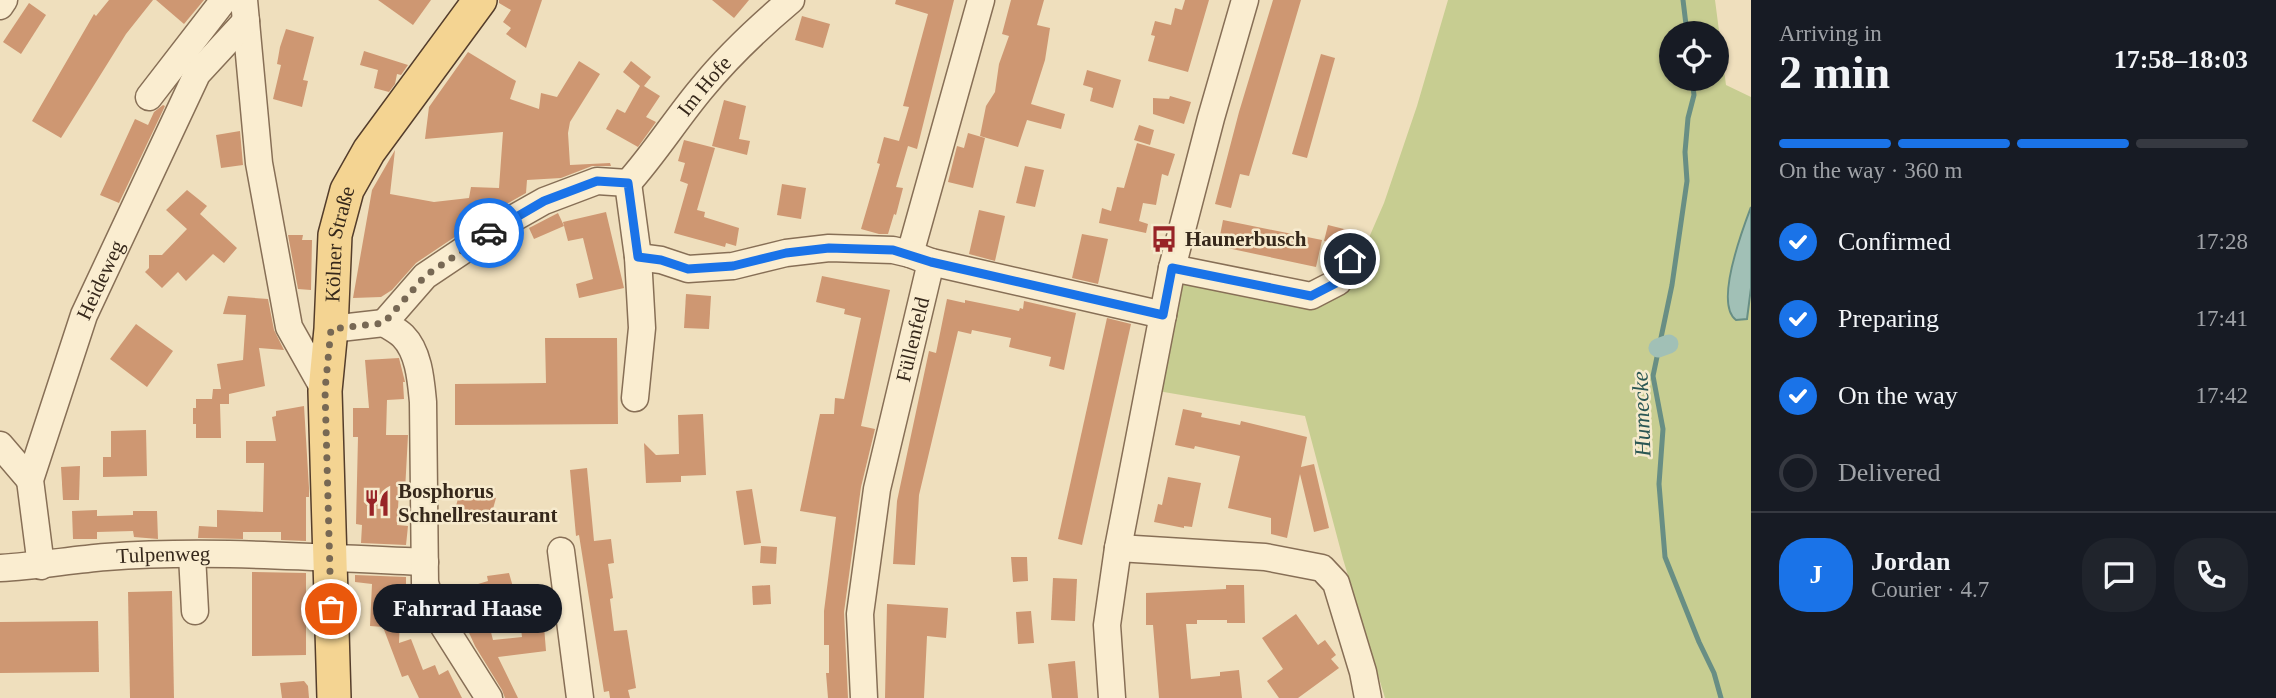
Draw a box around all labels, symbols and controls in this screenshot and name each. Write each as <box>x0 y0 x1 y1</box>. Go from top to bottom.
map controls <box>1659 21 1729 91</box>
button: locate <box>1659 21 1729 91</box>
text: Arriving in <box>1779 21 1882 46</box>
text: 17:58–18:03 <box>2114 45 2248 74</box>
text: 2 min <box>1779 47 1890 98</box>
street label: Im Hofe <box>672 51 736 121</box>
text: On the way · 360 m <box>1779 158 1962 183</box>
street label: Kölner Straße <box>320 183 360 303</box>
courier <box>454 198 524 268</box>
icon: car <box>470 214 508 252</box>
icon: check <box>1779 223 1817 261</box>
bus stop icon: Haunerbusch <box>1149 224 1179 254</box>
place label: Haunerbusch <box>1185 227 1307 251</box>
text: Confirmed <box>1838 227 1951 256</box>
pin <box>1320 229 1380 289</box>
text: 17:28 <box>2196 229 2248 254</box>
street label: Heideweg <box>71 236 130 324</box>
icon: home <box>1331 240 1369 278</box>
street label: Füllenfeld <box>891 294 934 384</box>
icon: check <box>1779 300 1817 338</box>
text: Preparing <box>1838 304 1939 333</box>
text: 17:41 <box>2196 306 2248 331</box>
water label: Humecke <box>1628 371 1656 458</box>
icon: check <box>1779 377 1817 415</box>
text: On the way <box>1838 381 1958 410</box>
text: 17:42 <box>2196 383 2248 408</box>
text: Delivered <box>1838 458 1941 487</box>
place label: Bosphorus Schnellrestaurant <box>398 479 557 527</box>
restaurant icon: Bosphorus Schnellrestaurant <box>362 488 392 518</box>
button: chat <box>2082 538 2156 612</box>
button: phone <box>2174 538 2248 612</box>
street label: Tulpenweg <box>116 542 211 568</box>
text: Jordan <box>1871 547 1950 576</box>
text: J <box>1810 560 1823 589</box>
text: Courier · 4.7 <box>1871 577 1989 602</box>
pin <box>301 579 361 639</box>
callout: Fahrrad Haase <box>373 584 562 634</box>
icon: bag <box>312 590 350 628</box>
text: Fahrrad Haase <box>393 596 542 621</box>

